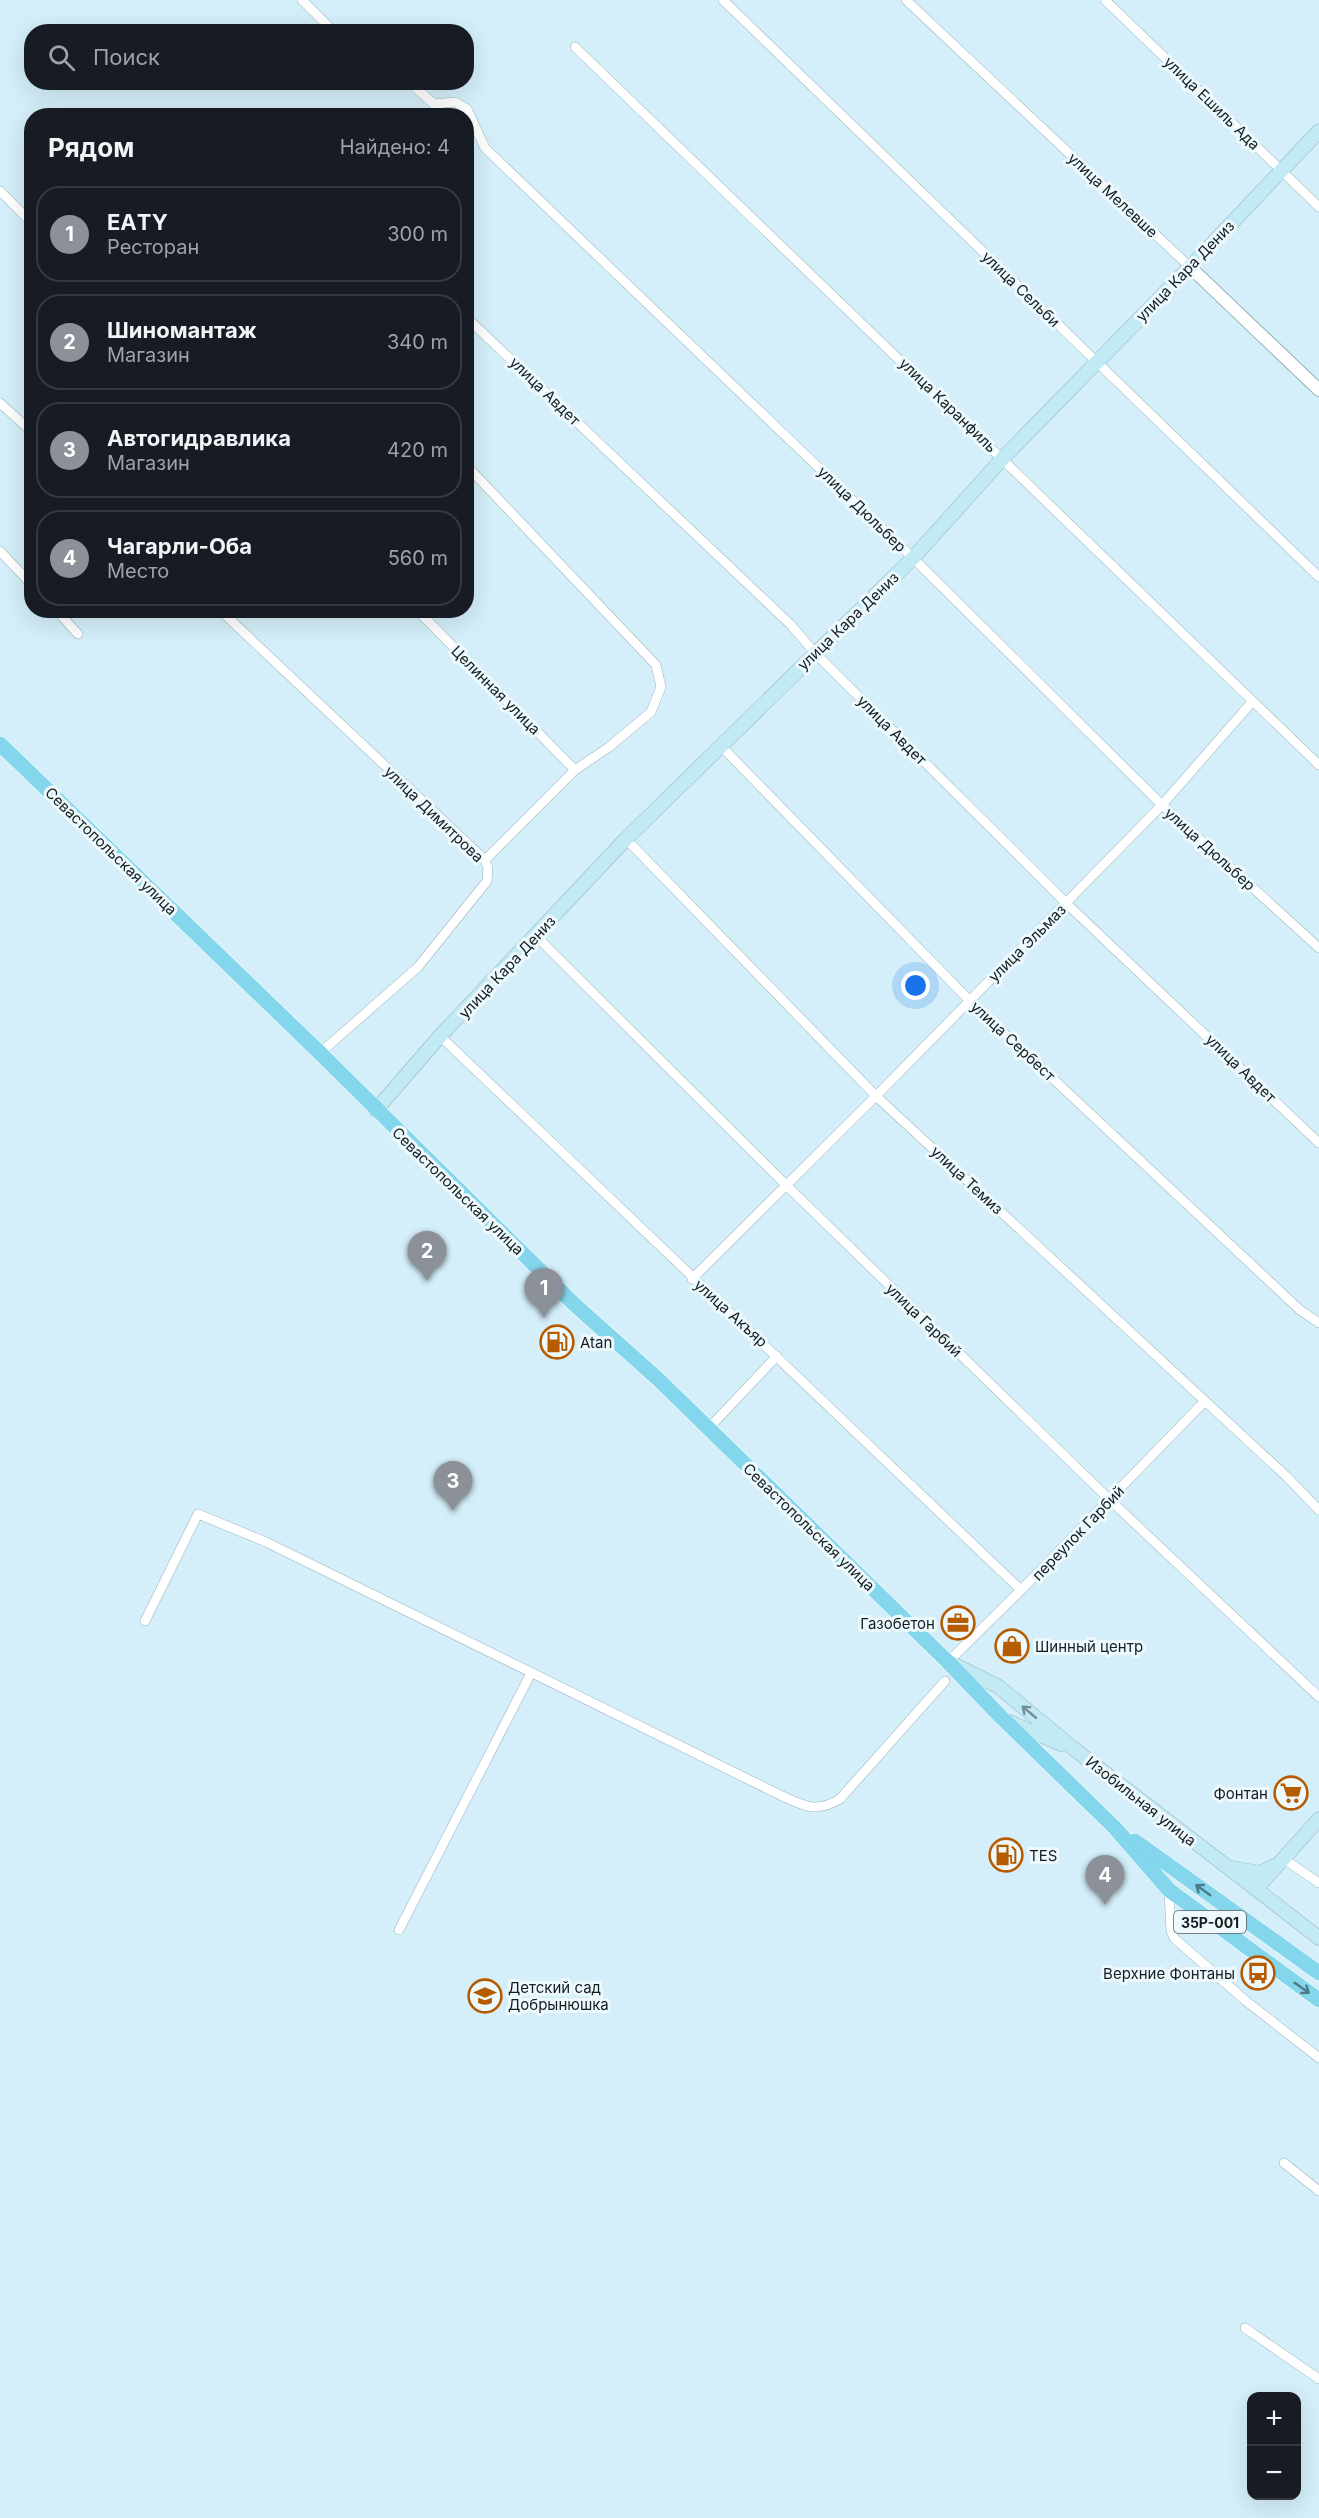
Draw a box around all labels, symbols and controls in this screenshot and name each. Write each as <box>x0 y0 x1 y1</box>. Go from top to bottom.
search box <box>24 24 474 90</box>
icon: search <box>45 41 78 74</box>
text: Поиск <box>93 44 160 70</box>
street label: улица Ешиль Ада <box>1160 52 1264 154</box>
text: Рядом <box>48 132 134 163</box>
text: Найдено: 4 <box>340 135 450 159</box>
street label: улица Мелевше <box>1064 148 1162 242</box>
text: EАTY <box>107 209 168 235</box>
street label: улица Кара Дениз <box>1132 216 1238 326</box>
text: 1 <box>65 222 74 246</box>
text: 300 m <box>387 222 448 246</box>
text: Ресторан <box>107 235 199 259</box>
street label: улица Сельби <box>978 247 1064 331</box>
text: Шиномантаж <box>107 317 257 343</box>
text: 2 <box>63 330 76 354</box>
text: 340 m <box>387 330 448 354</box>
text: Магазин <box>107 343 190 367</box>
street label: улица Авдет <box>506 353 584 429</box>
street label: улица Каранфиль <box>895 354 1001 456</box>
text: Автогидравлика <box>107 425 291 451</box>
text: 3 <box>63 438 76 462</box>
text: 420 m <box>387 438 448 462</box>
text: Магазин <box>107 451 190 475</box>
street label: улица Дюльбер <box>814 462 910 556</box>
text: Чагарли-Оба <box>107 533 252 559</box>
text: 4 <box>63 546 76 570</box>
text: 560 m <box>388 546 448 570</box>
text: Место <box>107 559 169 583</box>
street label: улица Кара Дениз <box>793 568 903 674</box>
street label: Целинная улица <box>447 641 545 739</box>
street label: улица Авдет <box>853 691 931 769</box>
street label: улица Димитрова <box>380 762 488 866</box>
street label: Севастопольская улица <box>41 783 181 919</box>
street label: улица Дюльбер <box>1161 803 1259 895</box>
street label: улица Эльмаз <box>984 900 1070 986</box>
street label: улица Кара Дениз <box>455 912 559 1022</box>
your location <box>901 971 930 1000</box>
street label: улица Сербест <box>967 997 1059 1085</box>
street label: улица Авдет <box>1202 1030 1280 1106</box>
street label: Севастопольская улица <box>388 1123 528 1259</box>
street label: улица Темиз <box>927 1142 1007 1218</box>
pin: 2 <box>408 1232 446 1281</box>
pin: 1 <box>524 1268 564 1318</box>
street label: улица Акъяр <box>690 1275 772 1351</box>
street label: улица Гарбий <box>882 1279 966 1361</box>
fuel station icon: Atan <box>539 1324 575 1360</box>
place label: Atan <box>580 1333 612 1352</box>
street label: Севастопольская улица <box>739 1459 879 1595</box>
pin: 3 <box>434 1462 472 1511</box>
street label: переулок Гарбий <box>1028 1482 1128 1584</box>
office icon: Газобетон <box>940 1605 976 1641</box>
place label: Газобетон <box>860 1614 935 1633</box>
shop icon: Шинный центр <box>994 1628 1030 1664</box>
place label: Шинный центр <box>1035 1637 1143 1656</box>
one-way arrow <box>1022 1705 1037 1719</box>
street label: Изобильная улица <box>1082 1752 1200 1850</box>
supermarket icon: Фонтан <box>1273 1775 1309 1811</box>
place label: Фонтан <box>1213 1784 1268 1803</box>
fuel station icon: TES <box>988 1837 1024 1873</box>
place label: TES <box>1029 1846 1057 1865</box>
pin: 4 <box>1086 1856 1124 1905</box>
one-way arrow <box>1196 1884 1212 1896</box>
road number: 35Р-001 <box>1174 1911 1246 1933</box>
bus stop icon: Верхние Фонтаны <box>1240 1955 1276 1991</box>
place label: Верхние Фонтаны <box>1103 1964 1235 1983</box>
school or university icon: Детский сад Добрынюшка <box>467 1978 503 2014</box>
place label: Детский сад Добрынюшка <box>508 1978 609 2014</box>
one-way arrow <box>1293 1982 1310 1994</box>
map controls <box>1247 2392 1301 2500</box>
button: + <box>1247 2392 1301 2446</box>
button: − <box>1247 2446 1301 2500</box>

